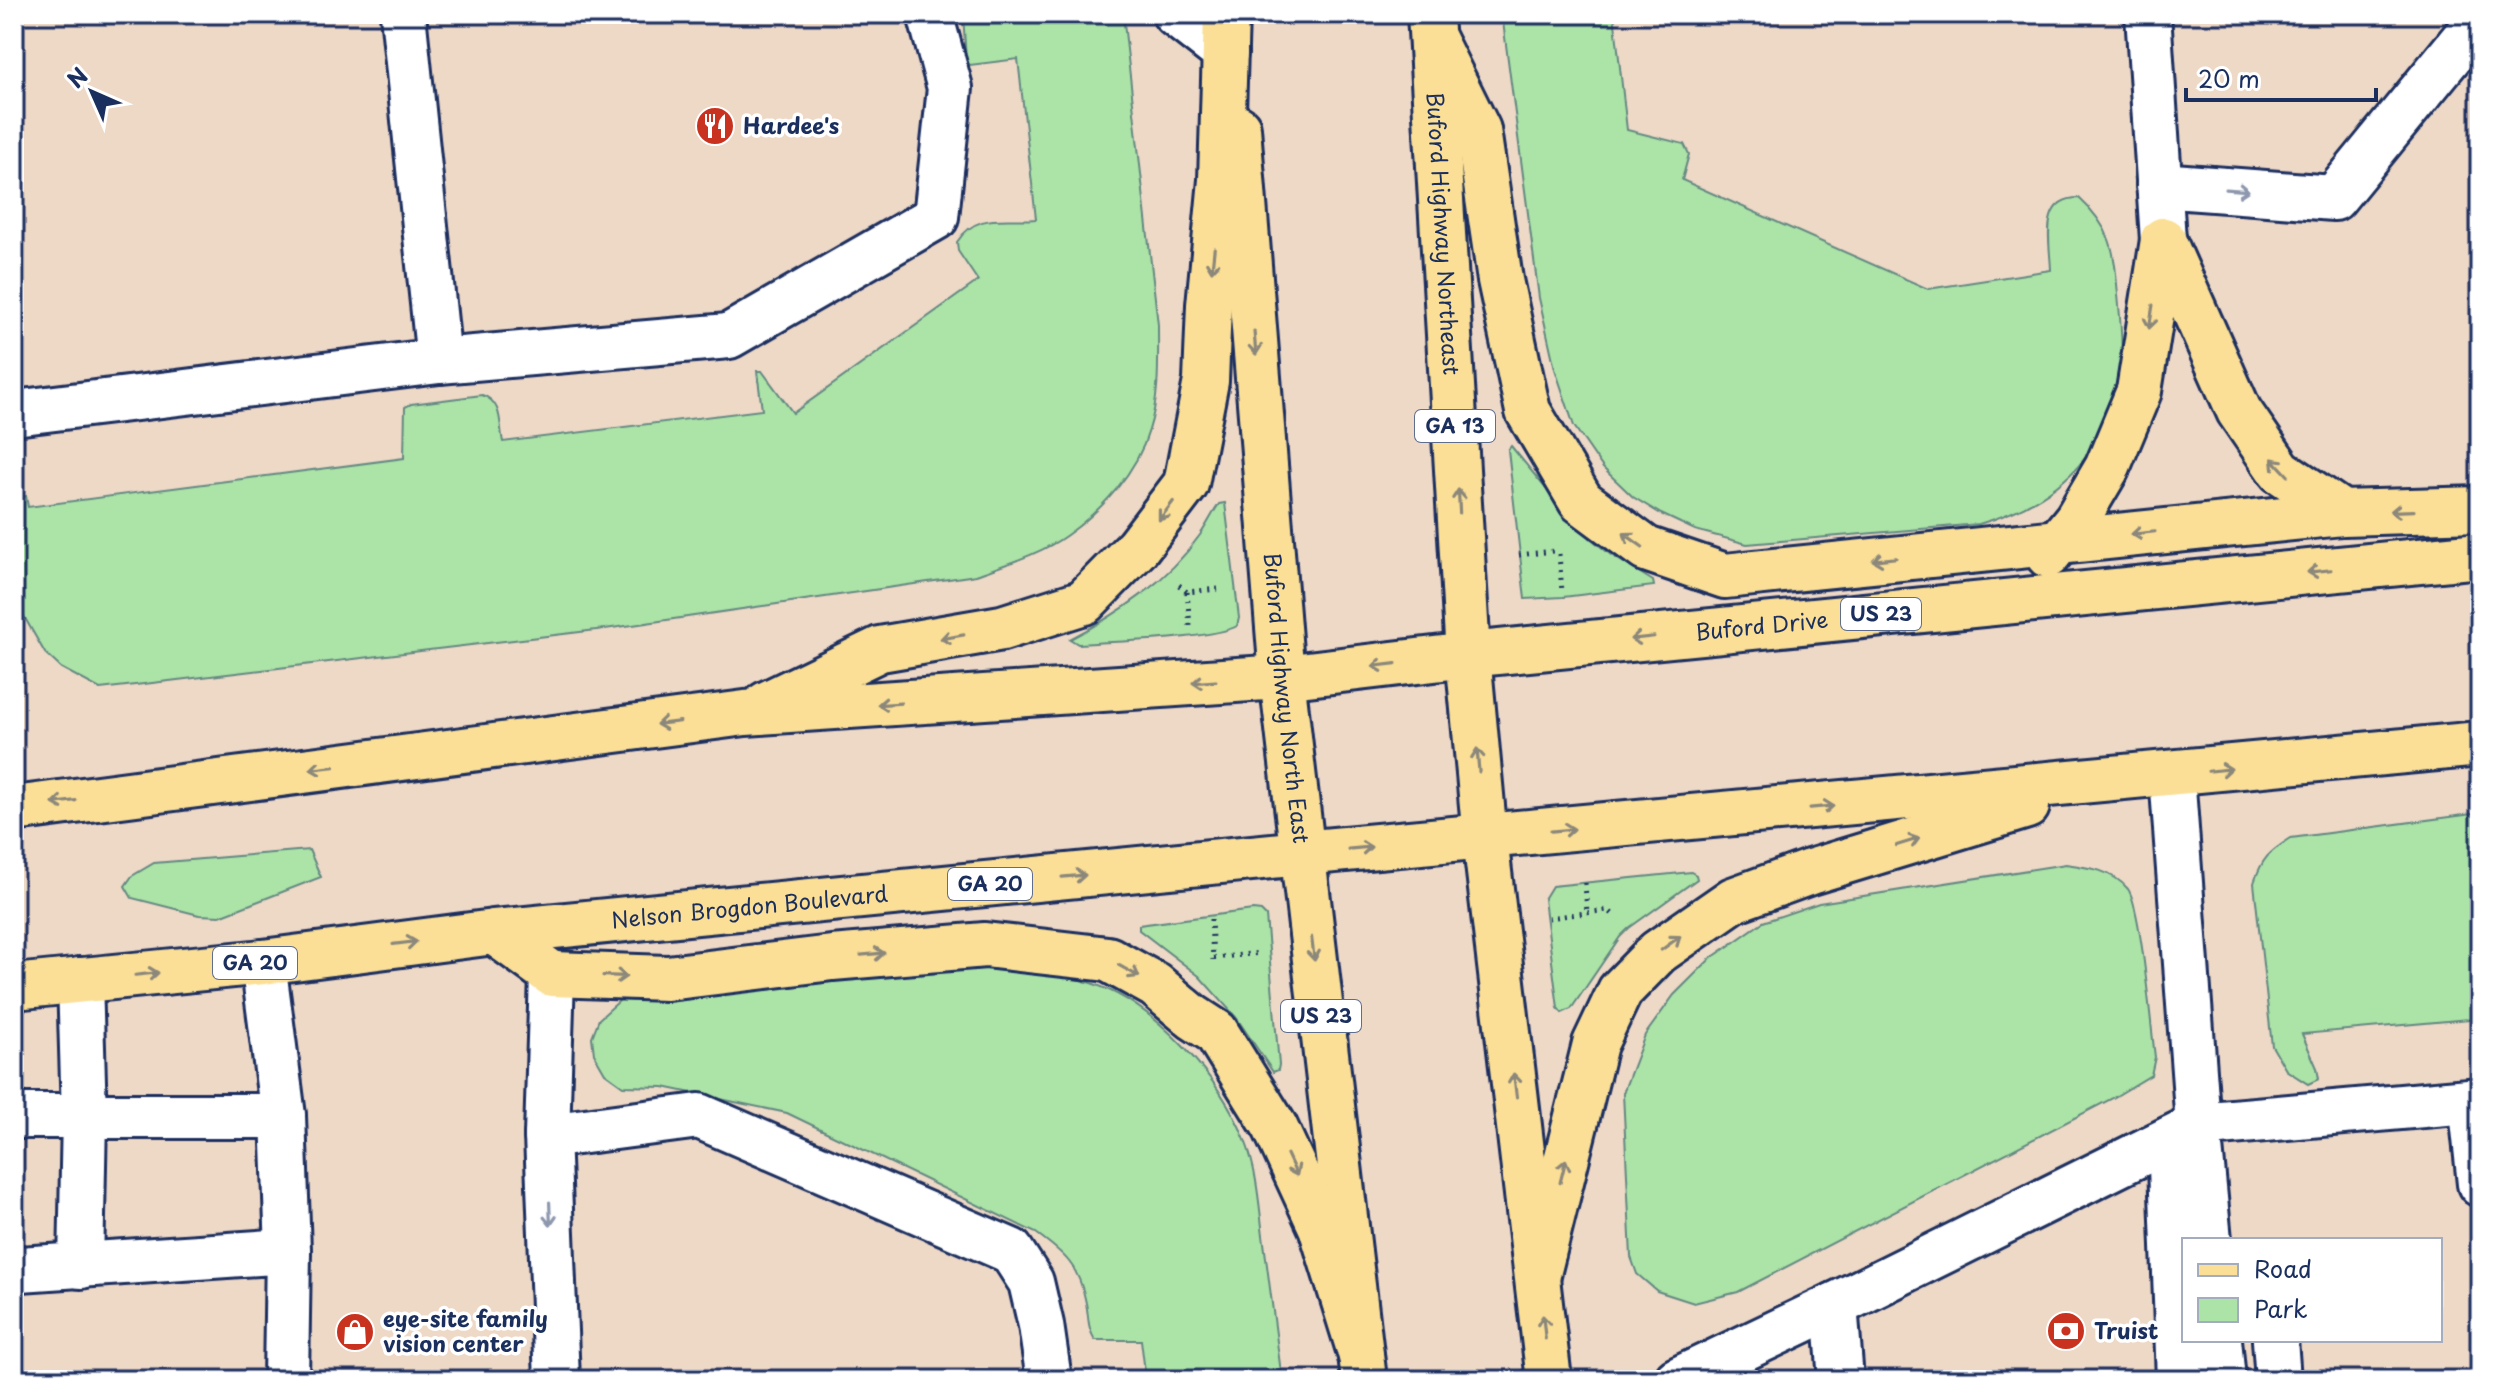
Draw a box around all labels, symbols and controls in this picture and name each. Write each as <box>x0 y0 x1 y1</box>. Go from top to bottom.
north arrow <box>52 52 132 132</box>
scale bar <box>2186 52 2376 102</box>
text: N <box>59 59 95 95</box>
text: 20 m <box>2198 60 2260 96</box>
street label: Buford Highway Northeast <box>1420 91 1469 376</box>
restaurant icon: Hardee's <box>694 105 736 147</box>
place label: Hardee's <box>743 108 839 141</box>
one-way arrow <box>2223 183 2250 198</box>
one-way arrow <box>1205 246 1220 272</box>
one-way arrow <box>2143 304 2158 329</box>
one-way arrow <box>1248 329 1263 356</box>
road number: GA 13 <box>1415 410 1495 442</box>
one-way arrow <box>2271 457 2290 478</box>
one-way arrow <box>1451 488 1466 515</box>
one-way arrow <box>1158 499 1175 521</box>
one-way arrow <box>2389 504 2416 519</box>
one-way arrow <box>2130 526 2157 541</box>
one-way arrow <box>1622 531 1644 548</box>
street label: Buford Highway North East <box>1257 551 1319 845</box>
one-way arrow <box>1871 552 1898 567</box>
one-way arrow <box>2306 563 2333 578</box>
road number: US 23 <box>1841 598 1921 630</box>
street label: Buford Drive <box>1694 601 1830 647</box>
one-way arrow <box>940 630 965 645</box>
one-way arrow <box>1629 631 1656 646</box>
one-way arrow <box>1371 657 1397 672</box>
one-way arrow <box>1191 675 1218 690</box>
one-way arrow <box>876 697 903 712</box>
one-way arrow <box>655 716 682 731</box>
one-way arrow <box>1470 747 1485 774</box>
one-way arrow <box>309 761 336 776</box>
one-way arrow <box>2206 762 2233 777</box>
one-way arrow <box>52 795 77 810</box>
one-way arrow <box>1808 799 1835 814</box>
one-way arrow <box>1549 823 1576 838</box>
one-way arrow <box>1895 834 1921 849</box>
one-way arrow <box>1346 841 1373 856</box>
road number: GA 20 <box>948 868 1032 900</box>
one-way arrow <box>1060 869 1087 884</box>
street label: Nelson Brogdon Boulevard <box>610 876 889 935</box>
one-way arrow <box>392 935 418 950</box>
one-way arrow <box>1660 935 1681 952</box>
one-way arrow <box>1306 936 1321 961</box>
road number: GA 20 <box>213 947 297 979</box>
one-way arrow <box>859 947 886 962</box>
one-way arrow <box>1117 963 1140 979</box>
one-way arrow <box>133 966 160 981</box>
one-way arrow <box>601 969 628 984</box>
road number: US 23 <box>1281 1000 1361 1032</box>
one-way arrow <box>1507 1073 1522 1099</box>
one-way arrow <box>1286 1152 1301 1176</box>
one-way arrow <box>1557 1159 1572 1185</box>
one-way arrow <box>543 1200 558 1227</box>
legend <box>2182 1238 2442 1342</box>
text: Road <box>2254 1250 2312 1286</box>
text: Park <box>2254 1290 2308 1326</box>
place label: eye-site family vision center <box>383 1301 548 1359</box>
bank icon: Truist <box>2045 1310 2087 1352</box>
shop icon: eye-site family vision center <box>334 1311 376 1353</box>
place label: Truist <box>2094 1313 2158 1346</box>
one-way arrow <box>1536 1314 1551 1341</box>

